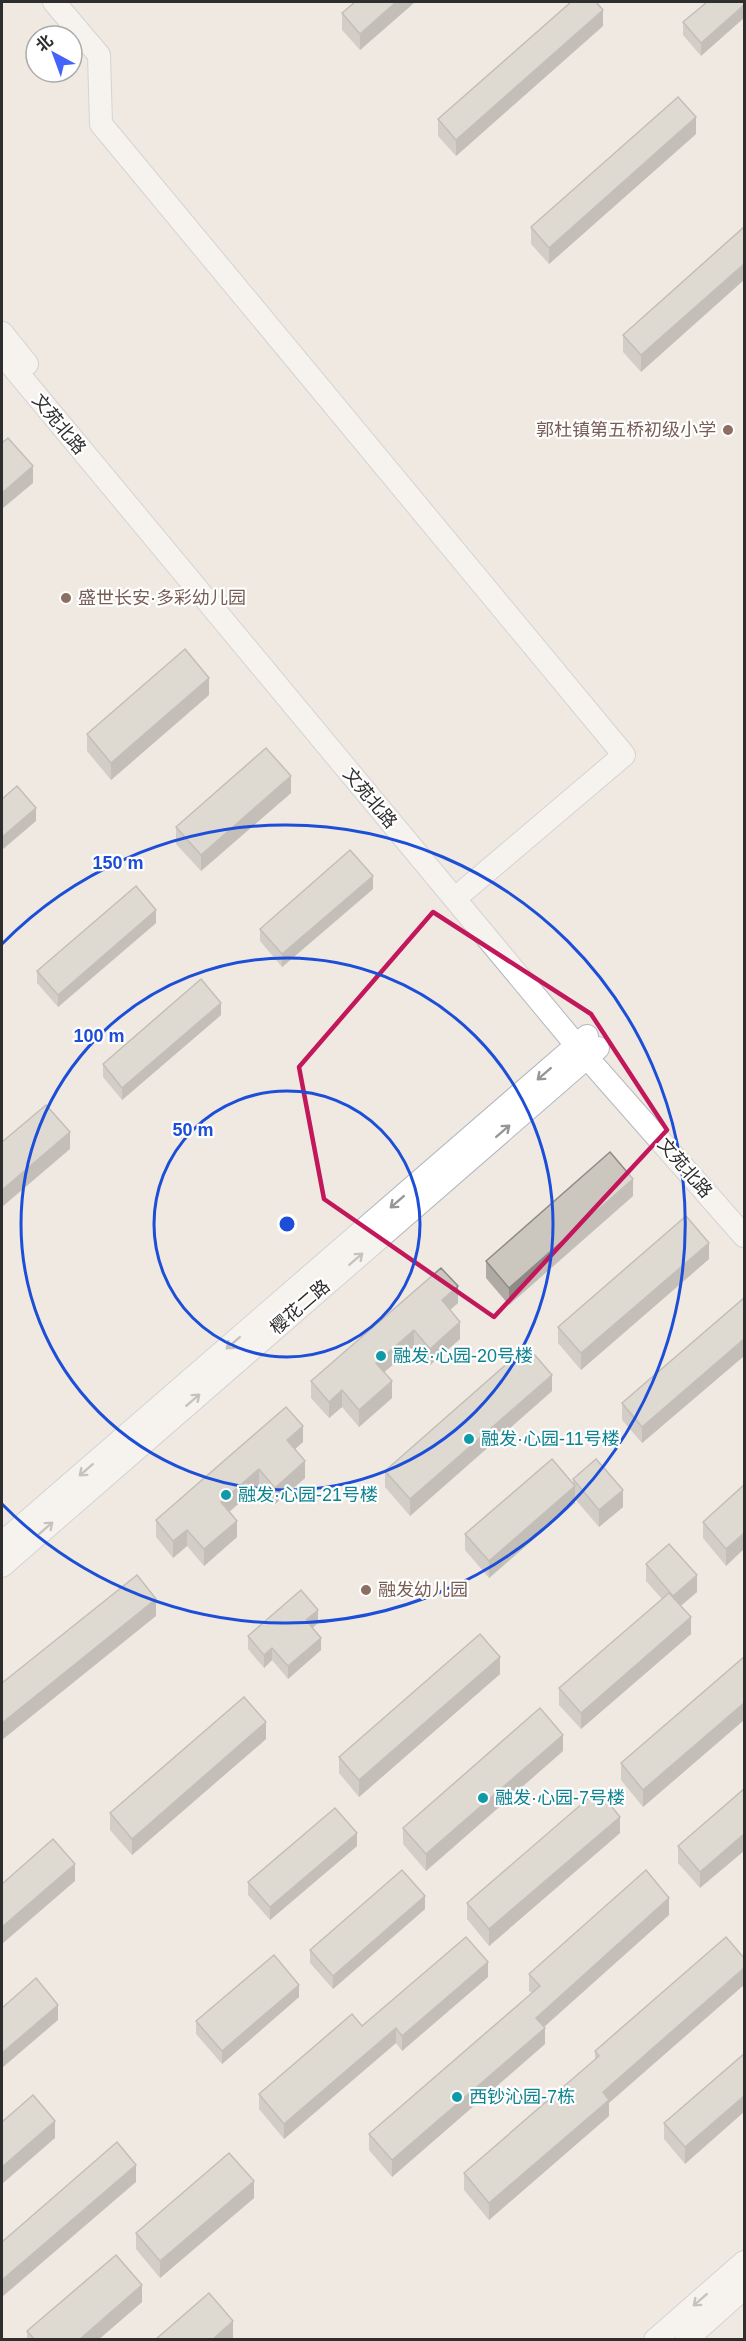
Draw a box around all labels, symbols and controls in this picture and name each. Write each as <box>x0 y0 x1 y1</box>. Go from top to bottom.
north arrow <box>24 24 84 84</box>
text: 北 <box>33 31 56 55</box>
street label: 文苑北路 <box>28 390 90 458</box>
place label: 郭杜镇第五桥初级小学 <box>536 420 716 440</box>
marker: 郭杜镇第五桥初级小学 <box>721 423 735 437</box>
place label: 盛世长安·多彩幼儿园 <box>78 588 246 608</box>
marker: 盛世长安·多彩幼儿园 <box>59 591 73 605</box>
street label: 文苑北路 <box>339 764 401 832</box>
text: 150 m <box>92 853 144 873</box>
text: 100 m <box>73 1026 125 1046</box>
one-way arrow <box>537 1067 552 1081</box>
text: 50 m <box>172 1120 214 1140</box>
one-way arrow <box>495 1124 510 1138</box>
street label: 文苑北路 <box>654 1134 716 1202</box>
one-way arrow <box>389 1195 405 1208</box>
centre of rings <box>277 1214 297 1234</box>
one-way arrow <box>348 1252 364 1265</box>
street label: 樱花二路 <box>266 1276 334 1338</box>
one-way arrow <box>226 1336 241 1350</box>
place label: 融发·心园-20号楼 <box>393 1346 533 1366</box>
marker: 融发·心园-20号楼 <box>374 1349 388 1363</box>
one-way arrow <box>185 1393 200 1407</box>
place label: 融发·心园-11号楼 <box>481 1429 620 1449</box>
marker: 融发·心园-11号楼 <box>462 1432 476 1446</box>
one-way arrow <box>79 1463 94 1477</box>
place label: 融发·心园-21号楼 <box>238 1485 378 1505</box>
marker: 融发·心园-21号楼 <box>219 1488 233 1502</box>
one-way arrow <box>38 1521 53 1535</box>
place label: 融发幼儿园 <box>378 1580 468 1600</box>
marker: 融发幼儿园 <box>359 1583 373 1597</box>
place label: 融发·心园-7号楼 <box>495 1788 625 1808</box>
marker: 融发·心园-7号楼 <box>476 1791 490 1805</box>
place label: 西钞沁园-7栋 <box>469 2087 575 2107</box>
marker: 西钞沁园-7栋 <box>450 2090 464 2104</box>
one-way arrow <box>693 2293 708 2307</box>

